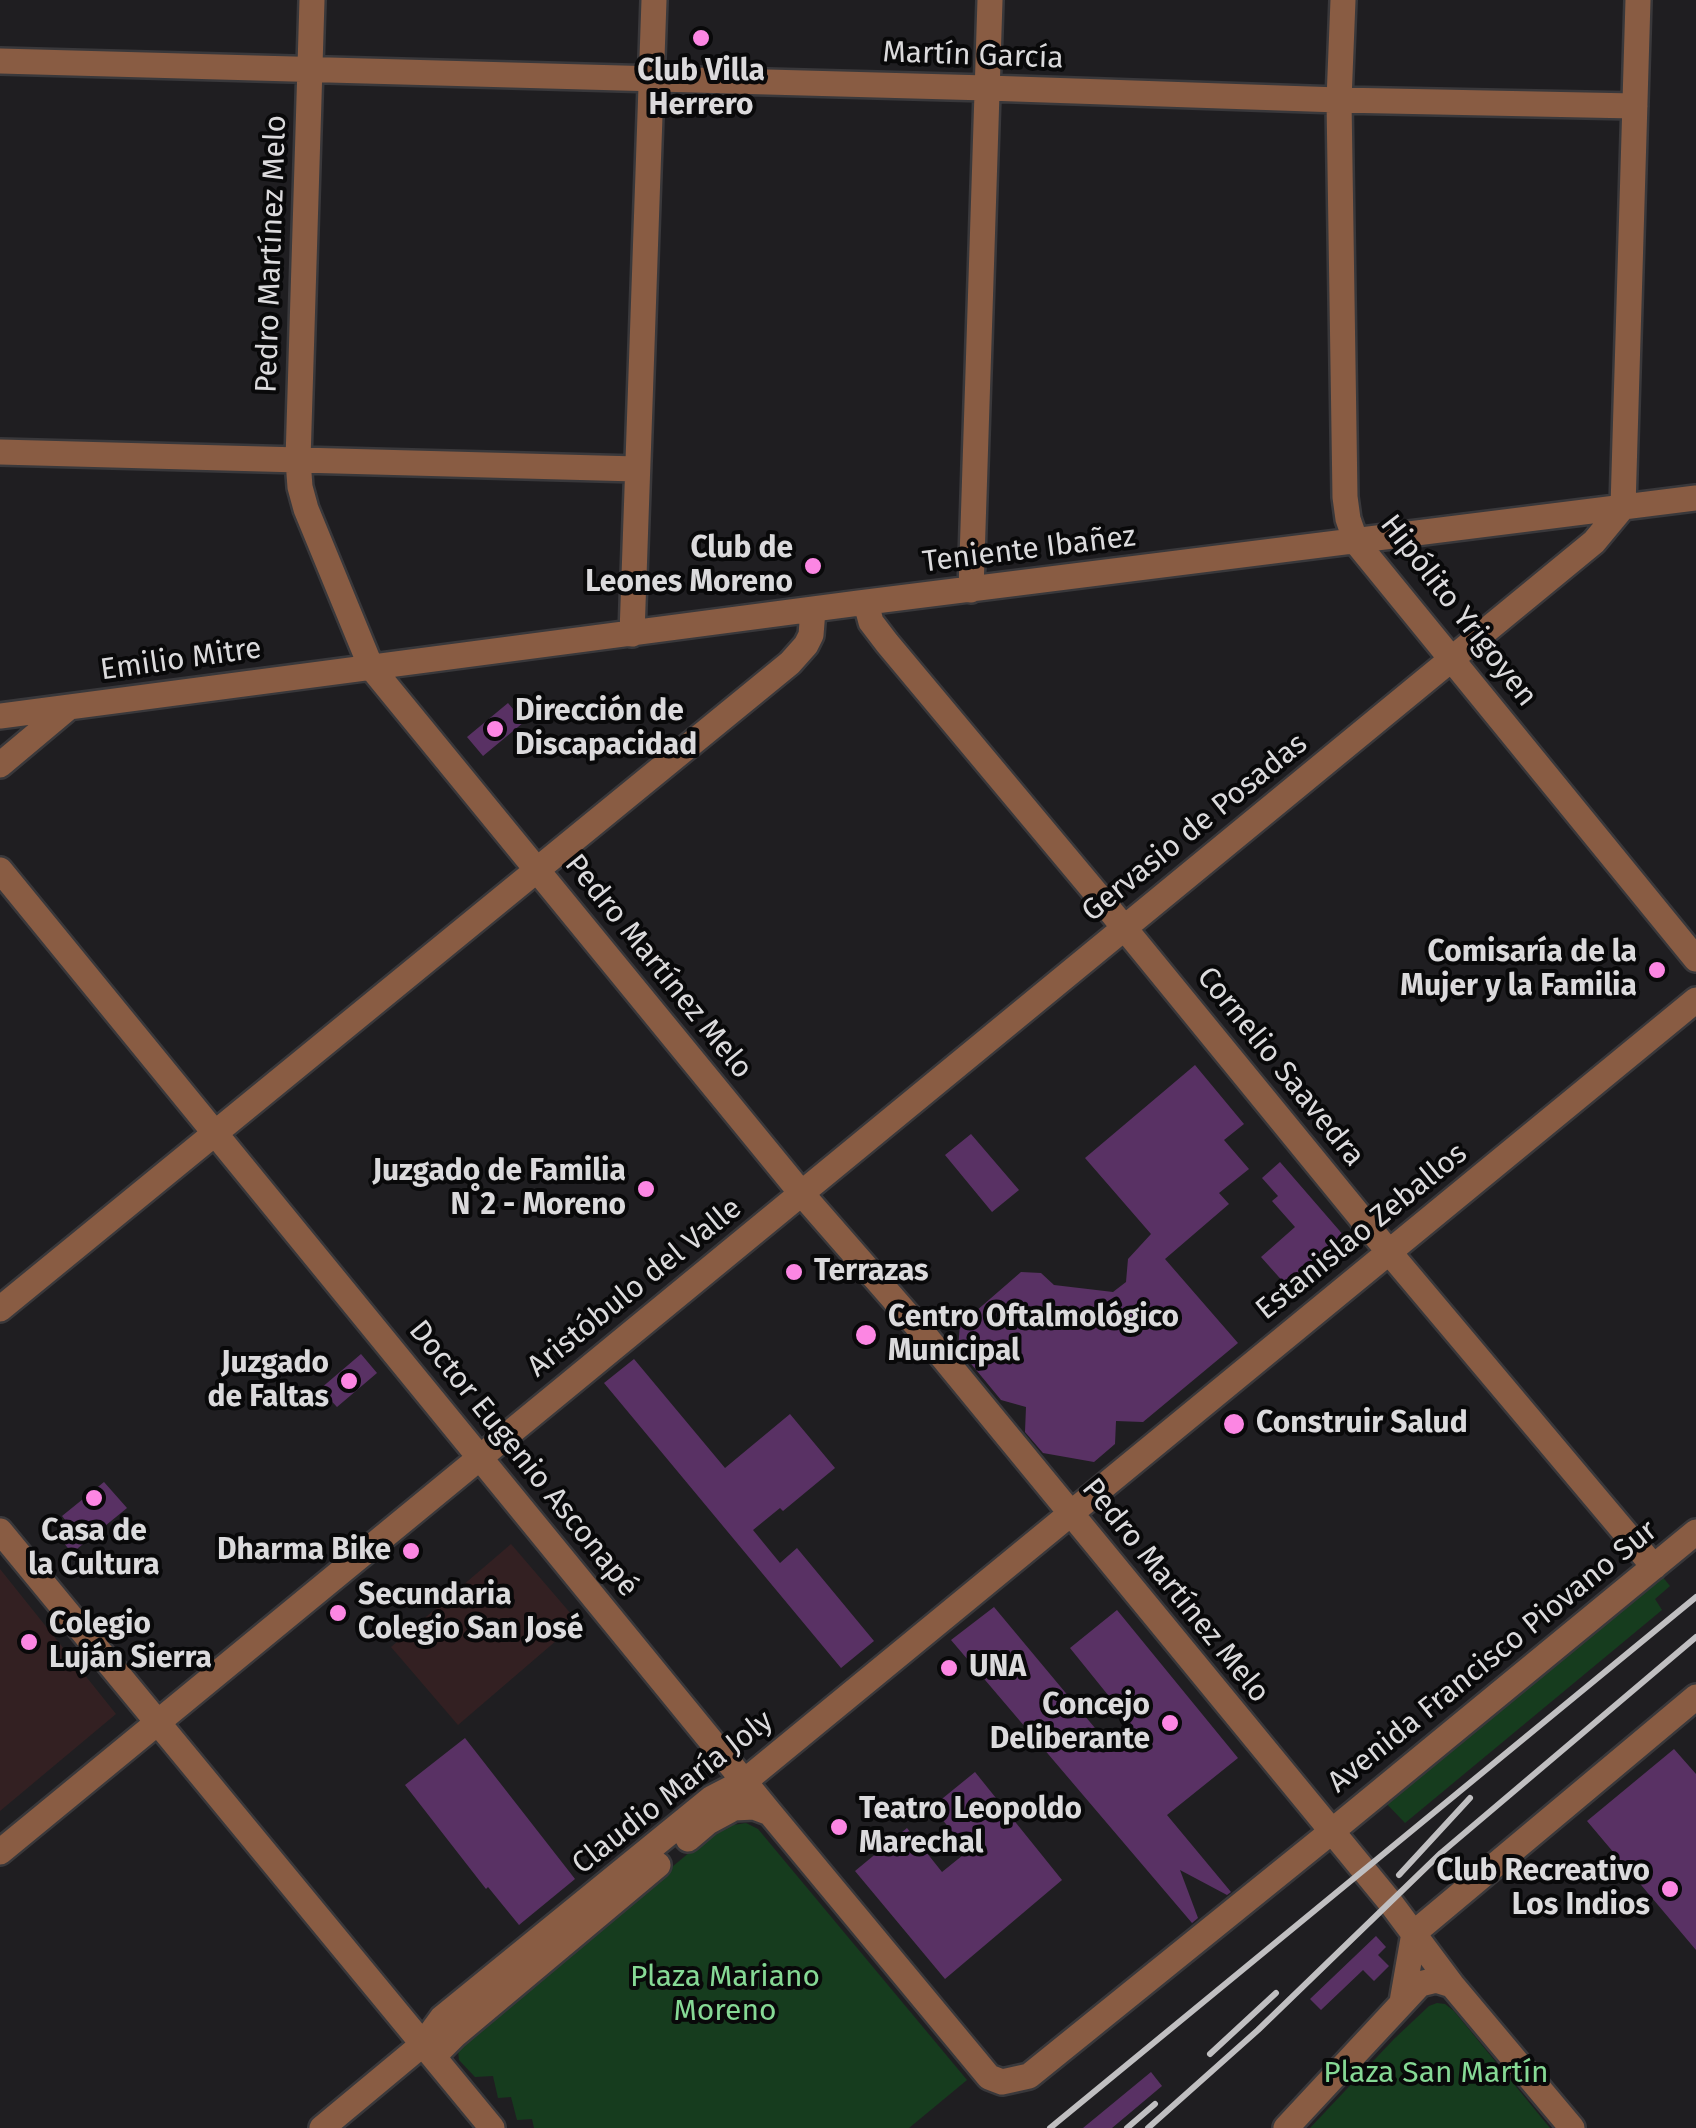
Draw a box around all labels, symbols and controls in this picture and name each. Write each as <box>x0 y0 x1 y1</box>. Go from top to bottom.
marker: Club Villa Herrero <box>690 27 712 49</box>
street label: Martín García <box>882 35 1064 77</box>
place label: Club Villa Herrero <box>637 54 765 124</box>
street label: Pedro Martínez Melo <box>249 114 295 394</box>
street label: Hipólito Yrigoyen <box>1372 508 1544 714</box>
street label: Teniente Ibañez <box>920 519 1138 581</box>
place label: Club de Leones Moreno <box>585 531 793 602</box>
marker: Club de Leones Moreno <box>802 555 824 577</box>
street label: Emilio Mitre <box>98 631 264 689</box>
place label: Dirección de Discapacidad <box>515 694 697 764</box>
marker: Dirección de Discapacidad <box>484 718 506 740</box>
street label: Gervasio de Posadas <box>1075 726 1315 930</box>
street label: Pedro Martínez Melo <box>556 848 760 1086</box>
place label: Comisaría de la Mujer y la Familia <box>1400 935 1637 1006</box>
marker: Comisaría de la Mujer y la Familia <box>1646 959 1668 981</box>
street label: Cornelio Saavedra <box>1189 960 1371 1174</box>
street label: Estanislao Zeballos <box>1249 1136 1475 1328</box>
place label: Juzgado de Familia N˚2 - Moreno <box>372 1154 626 1224</box>
marker: Juzgado de Familia N˚2 - Moreno <box>635 1178 657 1200</box>
street label: Aristóbulo del Valle <box>521 1191 749 1385</box>
place label: Terrazas <box>814 1254 929 1290</box>
marker: Terrazas <box>783 1261 805 1283</box>
place label: Centro Oftalmológico Municipal <box>888 1300 1179 1370</box>
street label: Doctor Eugenio Asconapé <box>400 1314 646 1604</box>
marker: Centro Oftalmológico Municipal <box>853 1322 879 1348</box>
place label: Juzgado de Faltas <box>208 1346 329 1416</box>
marker: Juzgado de Faltas <box>338 1370 360 1392</box>
place label: Construir Salud <box>1256 1406 1468 1442</box>
marker: Construir Salud <box>1221 1411 1247 1437</box>
street label: Pedro Martínez Melo <box>1073 1472 1277 1710</box>
marker: Casa de la Cultura <box>83 1487 105 1509</box>
street label: Avenida Francisco Piovano Sur <box>1321 1513 1665 1801</box>
place label: Casa de la Cultura <box>28 1514 160 1584</box>
place label: Dharma Bike <box>217 1533 391 1569</box>
marker: Dharma Bike <box>400 1540 422 1562</box>
place label: Secundaria Colegio San José <box>358 1578 583 1648</box>
marker: Secundaria Colegio San José <box>327 1602 349 1624</box>
place label: Colegio Luján Sierra <box>49 1607 212 1678</box>
marker: Colegio Luján Sierra <box>18 1631 40 1653</box>
place label: UNA <box>969 1650 1026 1686</box>
marker: UNA <box>938 1657 960 1679</box>
place label: Concejo Deliberante <box>990 1688 1150 1758</box>
street label: Claudio María Joly <box>566 1703 780 1883</box>
marker: Concejo Deliberante <box>1159 1712 1181 1734</box>
place label: Teatro Leopoldo Marechal <box>859 1792 1082 1862</box>
marker: Teatro Leopoldo Marechal <box>828 1816 850 1838</box>
place label: Club Recreativo Los Indios <box>1436 1854 1650 1924</box>
marker: Club Recreativo Los Indios <box>1659 1878 1681 1900</box>
park label: Plaza Mariano Moreno <box>630 1960 820 2030</box>
park label: Plaza San Martín <box>1323 2056 1549 2092</box>

